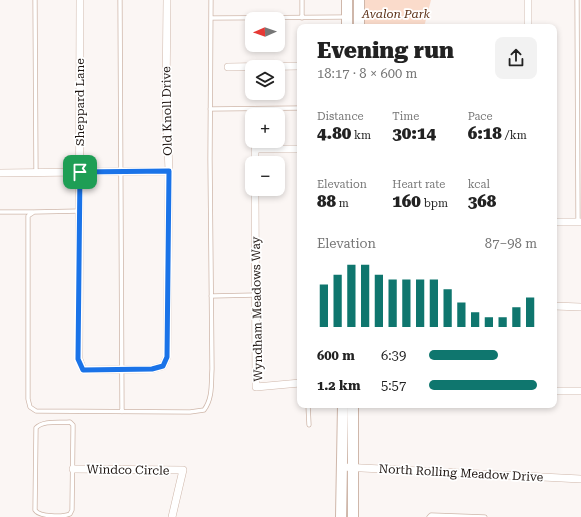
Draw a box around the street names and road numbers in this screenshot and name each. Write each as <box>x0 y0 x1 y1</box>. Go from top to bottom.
street label: Sheppard Lane <box>73 58 87 146</box>
street label: Old Knoll Drive <box>159 66 175 156</box>
street label: Wyndham Meadows Way <box>249 235 265 382</box>
street label: Windco Circle <box>86 462 170 478</box>
street label: North Rolling Meadow Drive <box>378 462 544 484</box>

